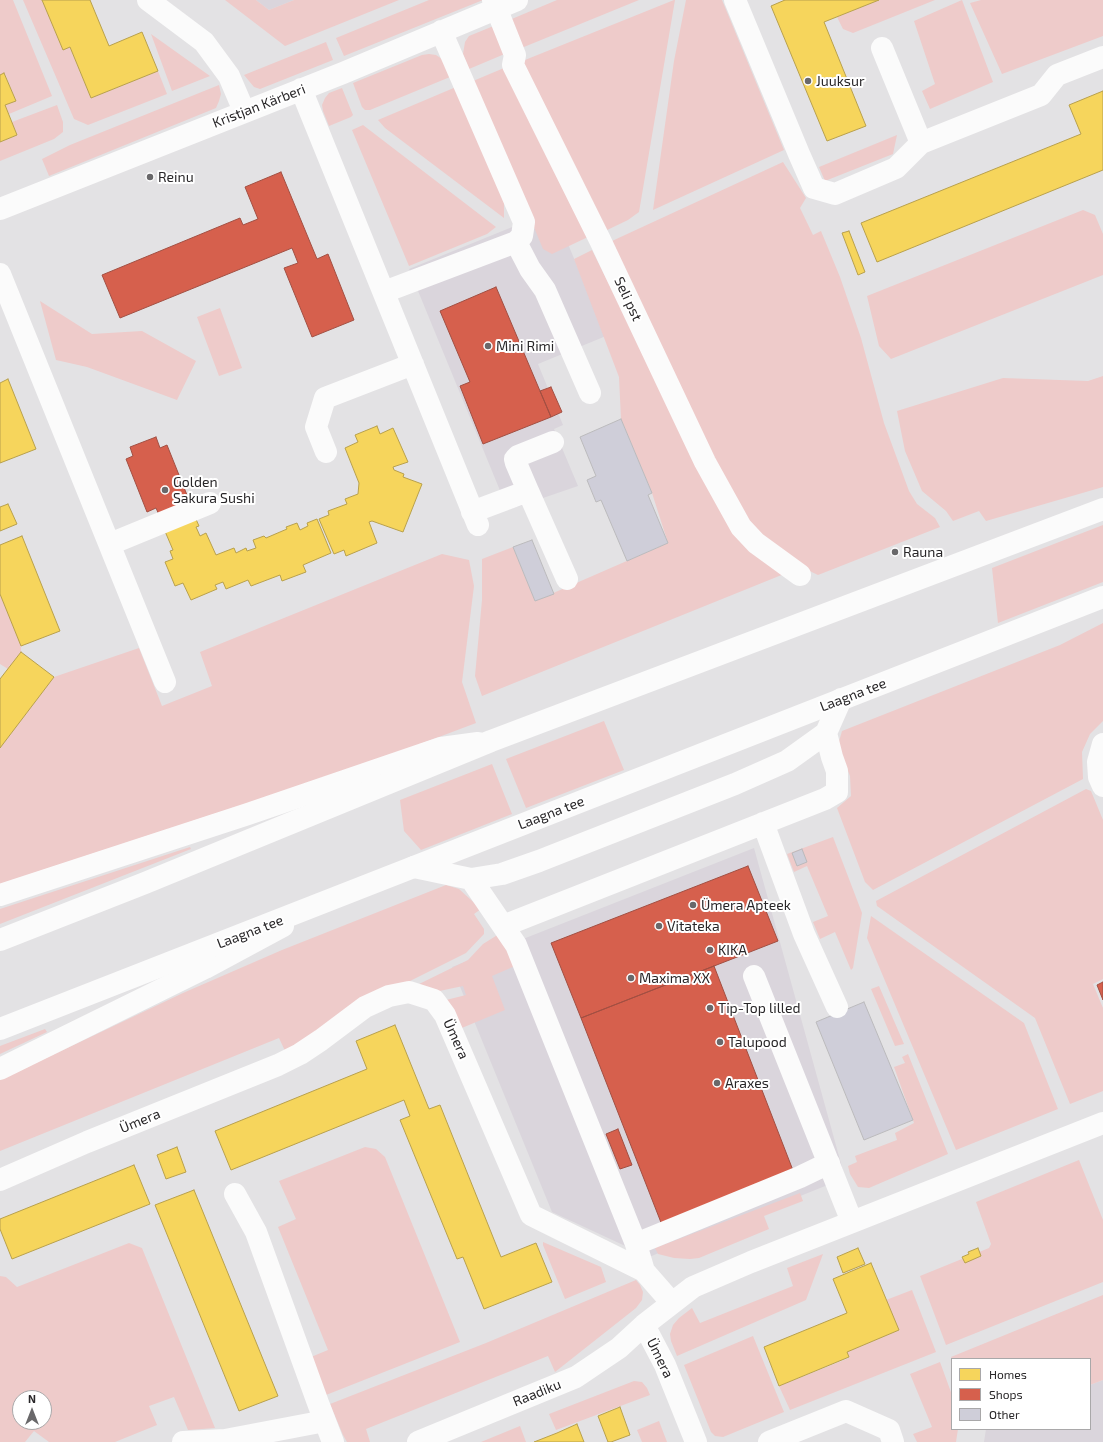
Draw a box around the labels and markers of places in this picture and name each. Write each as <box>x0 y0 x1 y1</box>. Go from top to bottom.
place label: Juuksur <box>816 73 865 89</box>
marker: Juuksur <box>803 76 813 86</box>
place label: Reinu <box>158 169 194 185</box>
marker: Reinu <box>145 172 155 182</box>
place label: Mini Rimi <box>496 338 554 354</box>
marker: Mini Rimi <box>483 341 493 351</box>
place label: Golden Sakura Sushi <box>173 474 255 506</box>
marker: Golden Sakura Sushi <box>160 485 170 495</box>
place label: Rauna <box>903 544 943 560</box>
marker: Rauna <box>890 547 900 557</box>
place label: Ümera Apteek <box>701 897 791 913</box>
marker: Ümera Apteek <box>688 900 698 910</box>
place label: Vitateka <box>667 918 720 934</box>
marker: Vitateka <box>654 921 664 931</box>
place label: KIKA <box>718 942 747 958</box>
marker: KIKA <box>705 945 715 955</box>
place label: Maxima XX <box>639 970 710 986</box>
marker: Maxima XX <box>626 973 636 983</box>
place label: Tip-Top lilled <box>718 1000 800 1016</box>
marker: Tip-Top lilled <box>705 1003 715 1013</box>
place label: Talupood <box>728 1034 787 1050</box>
marker: Talupood <box>715 1037 725 1047</box>
place label: Araxes <box>725 1075 769 1091</box>
marker: Araxes <box>712 1078 722 1088</box>

